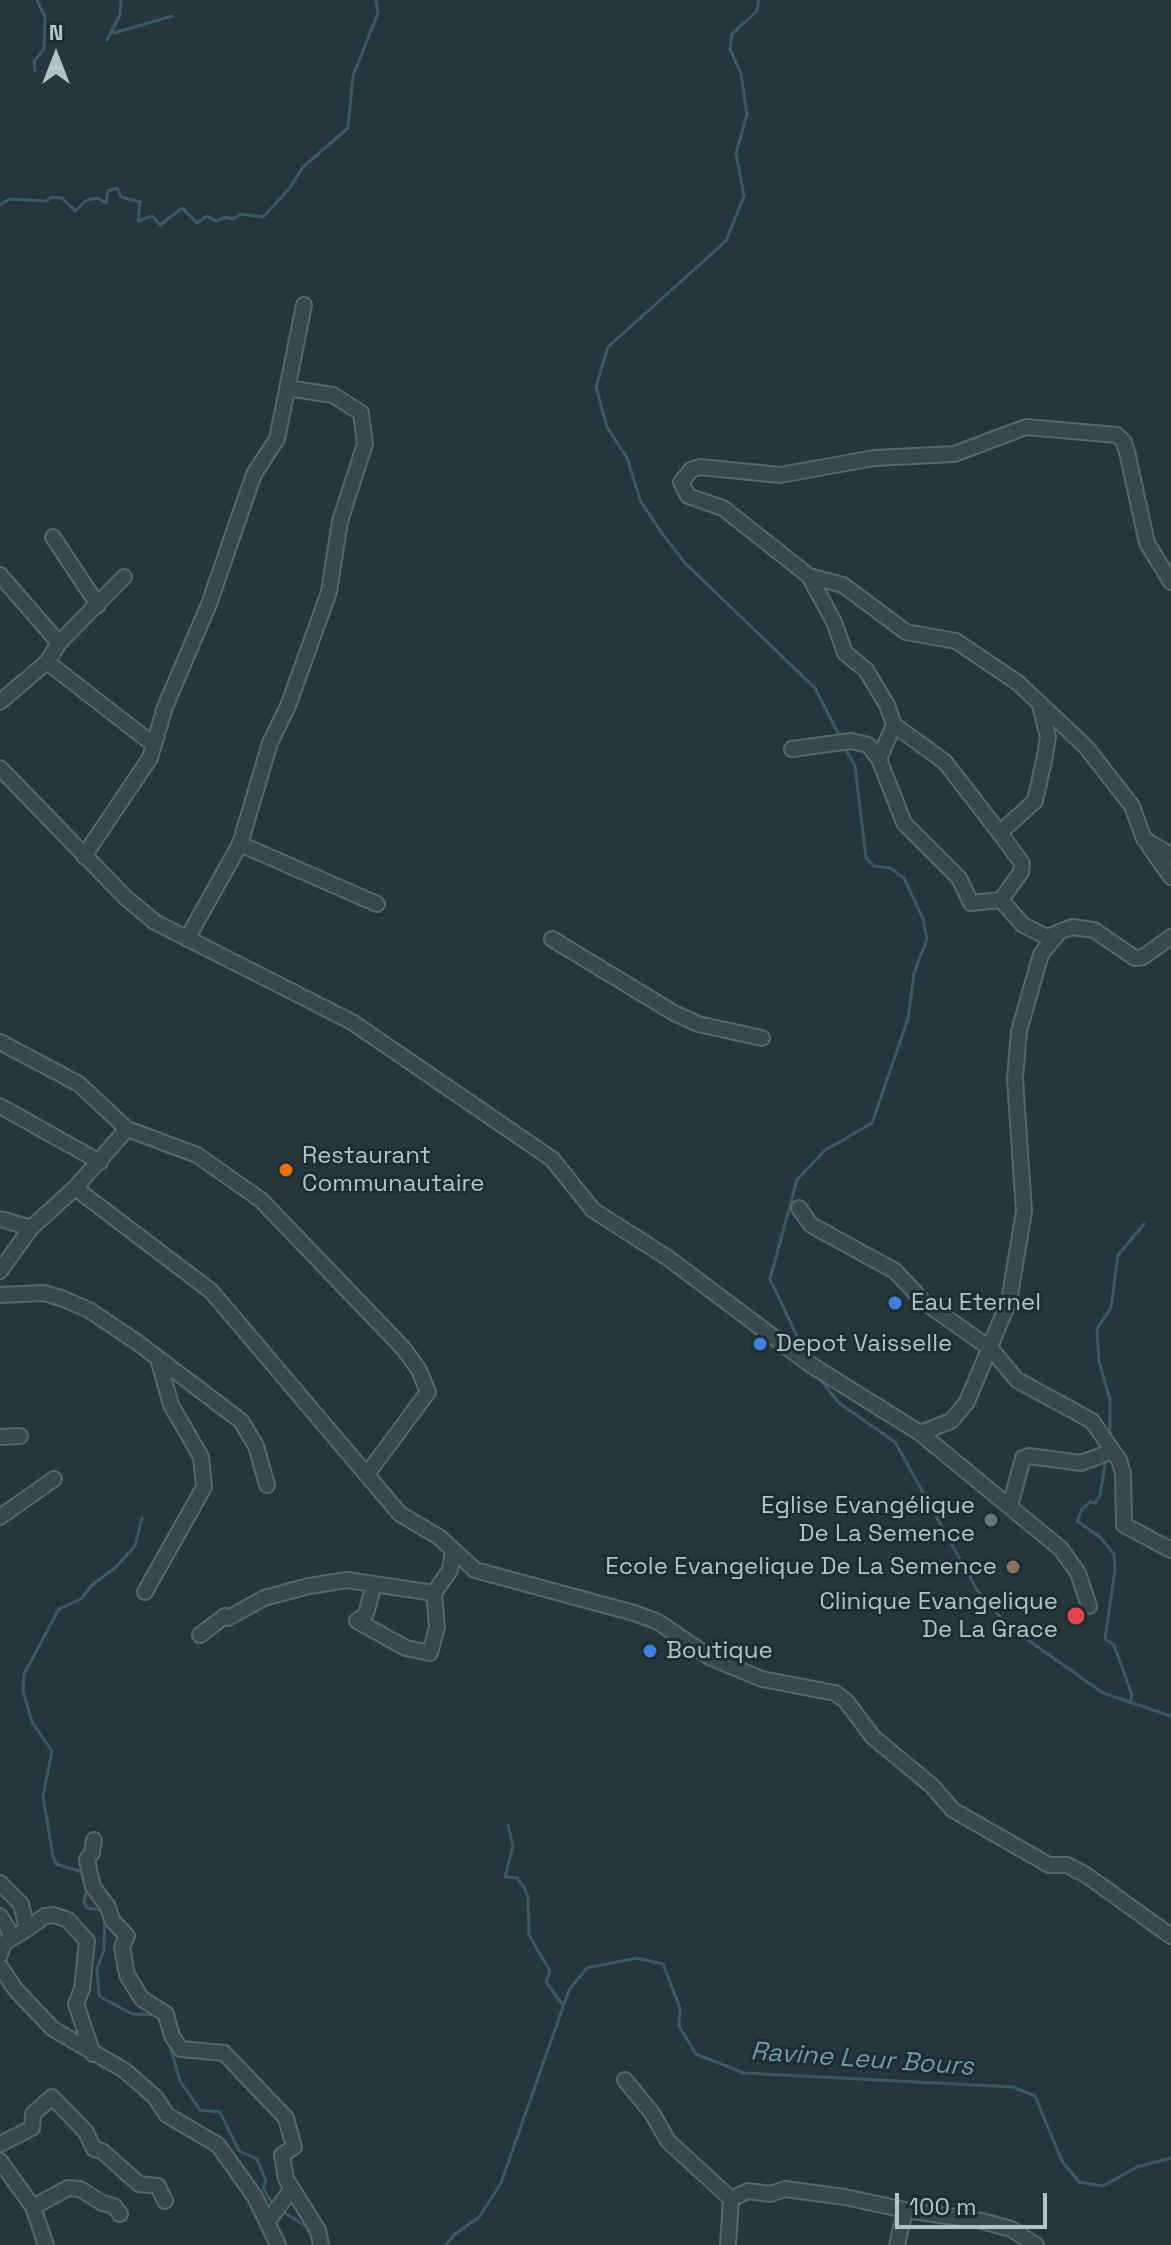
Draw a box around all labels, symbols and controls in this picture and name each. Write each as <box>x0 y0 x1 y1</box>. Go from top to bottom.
north arrow <box>16 16 96 96</box>
text: N <box>49 18 63 46</box>
place label: Restaurant Communautaire <box>302 1142 484 1198</box>
marker: Restaurant Communautaire <box>277 1161 295 1179</box>
place label: Eau Eternel <box>911 1289 1041 1317</box>
marker: Eau Eternel <box>886 1294 904 1312</box>
place label: Depot Vaisselle <box>776 1330 952 1358</box>
marker: Depot Vaisselle <box>751 1335 769 1353</box>
place label: Eglise Evangélique De La Semence <box>761 1492 975 1548</box>
marker: Eglise Evangélique De La Semence <box>982 1511 1000 1529</box>
place label: Ecole Evangelique De La Semence <box>605 1553 997 1581</box>
marker: Ecole Evangelique De La Semence <box>1004 1558 1022 1576</box>
place label: Clinique Evangelique De La Grace <box>819 1588 1058 1644</box>
marker: Clinique Evangelique De La Grace <box>1065 1605 1087 1627</box>
place label: Boutique <box>666 1637 773 1665</box>
marker: Boutique <box>641 1642 659 1660</box>
water label: Ravine Leur Bours <box>750 2037 974 2083</box>
scale bar <box>899 2177 1051 2227</box>
text: 100 m <box>909 2191 977 2222</box>

